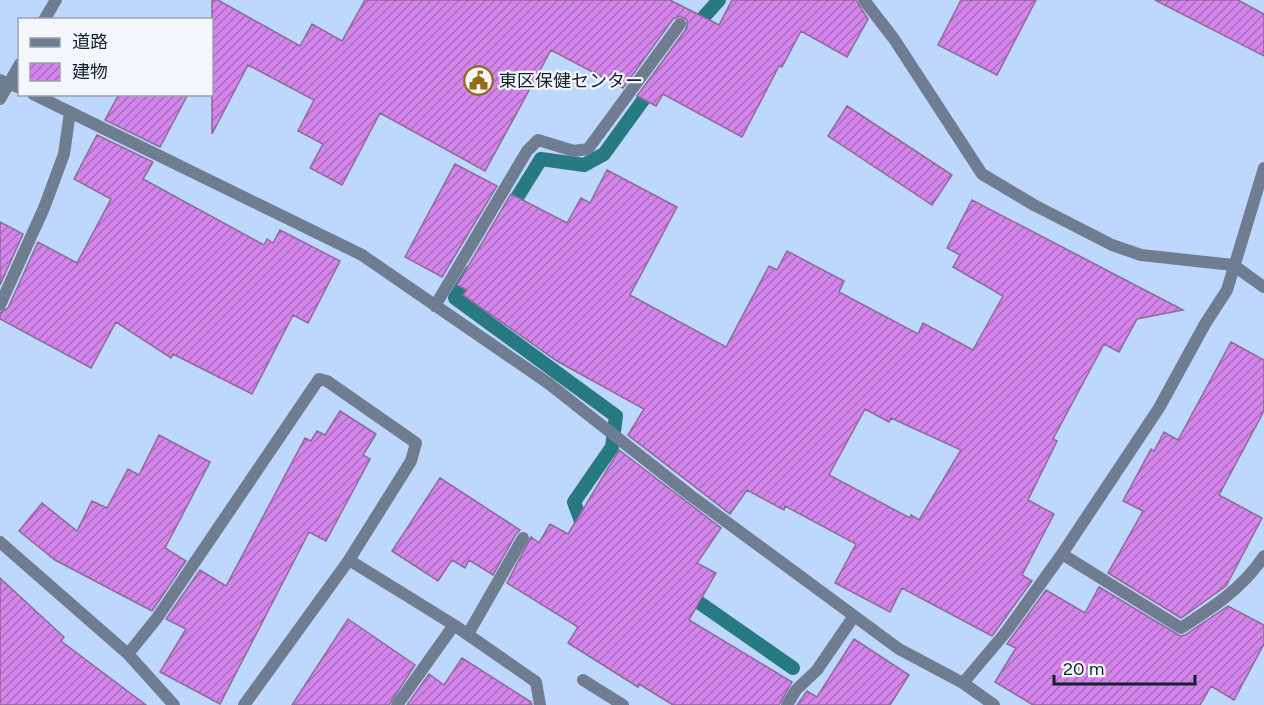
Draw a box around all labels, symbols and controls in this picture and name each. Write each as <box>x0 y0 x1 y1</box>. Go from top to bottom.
legend <box>18 18 213 96</box>
text: 道路 <box>72 31 108 53</box>
text: 建物 <box>72 61 108 83</box>
public building icon: 東区保健センター <box>462 65 494 97</box>
place label: 東区保健センター <box>499 70 643 92</box>
scale bar <box>1054 648 1195 686</box>
text: 20 m <box>1063 658 1104 680</box>

